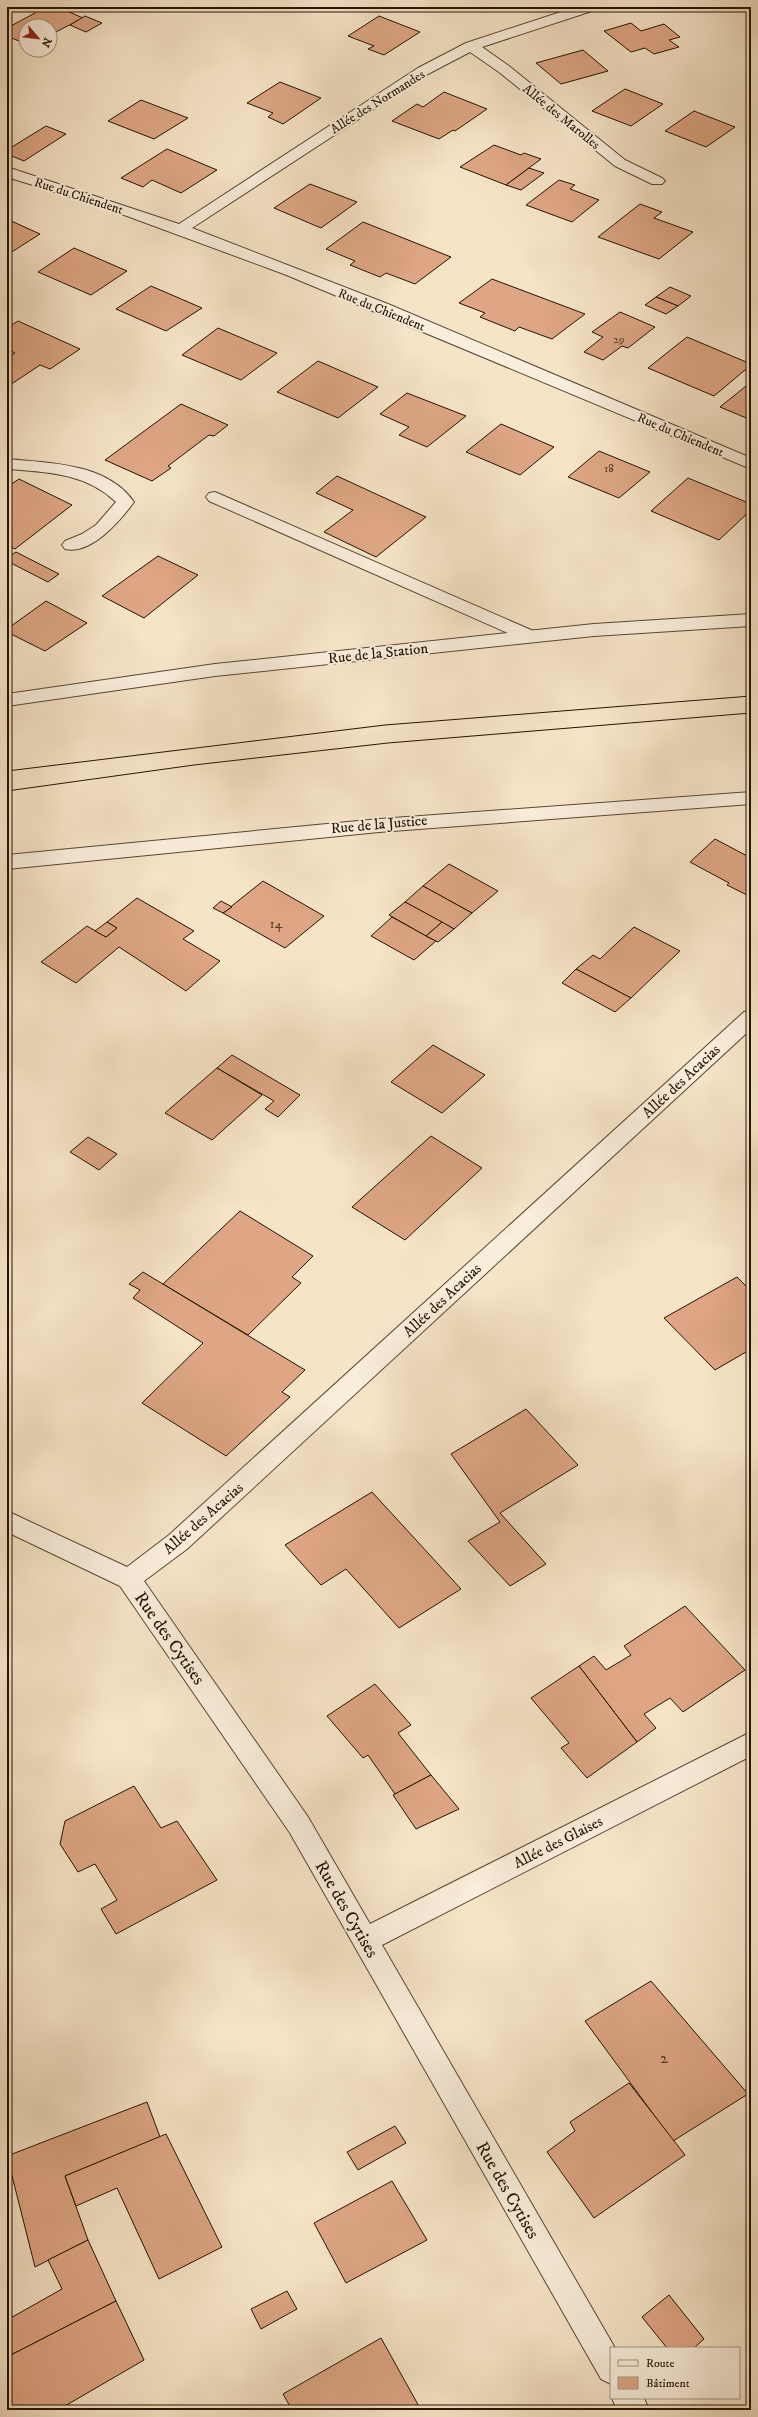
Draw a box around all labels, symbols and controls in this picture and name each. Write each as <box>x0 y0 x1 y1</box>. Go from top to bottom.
north arrow <box>18 18 58 58</box>
text: N <box>38 35 54 49</box>
street label: Allée des Normandes <box>327 66 428 137</box>
street label: Allée des Marolles <box>520 81 603 153</box>
street label: Rue du Chiendent <box>32 174 125 218</box>
street label: Rue du Chiendent <box>336 285 427 335</box>
house number: 29 <box>614 333 624 347</box>
street label: Rue du Chiendent <box>635 410 726 460</box>
house number: 18 <box>604 462 614 476</box>
street label: Rue de la Station <box>327 639 429 668</box>
street label: Rue de la Justice <box>330 811 428 838</box>
house number: 14 <box>270 916 283 932</box>
street label: Allée des Acacias <box>638 1040 724 1122</box>
street label: Allée des Acacias <box>399 1259 485 1341</box>
street label: Allée des Acacias <box>159 1478 247 1558</box>
street label: Rue des Cytises <box>129 1588 209 1689</box>
street label: Allée des Glaises <box>510 1812 606 1873</box>
street label: Rue des Cytises <box>309 1857 383 1962</box>
house number: 2 <box>660 2048 668 2068</box>
street label: Rue des Cytises <box>470 2138 544 2243</box>
legend <box>610 2347 740 2399</box>
text: Route <box>646 2356 674 2371</box>
text: Bâtiment <box>646 2376 690 2391</box>

